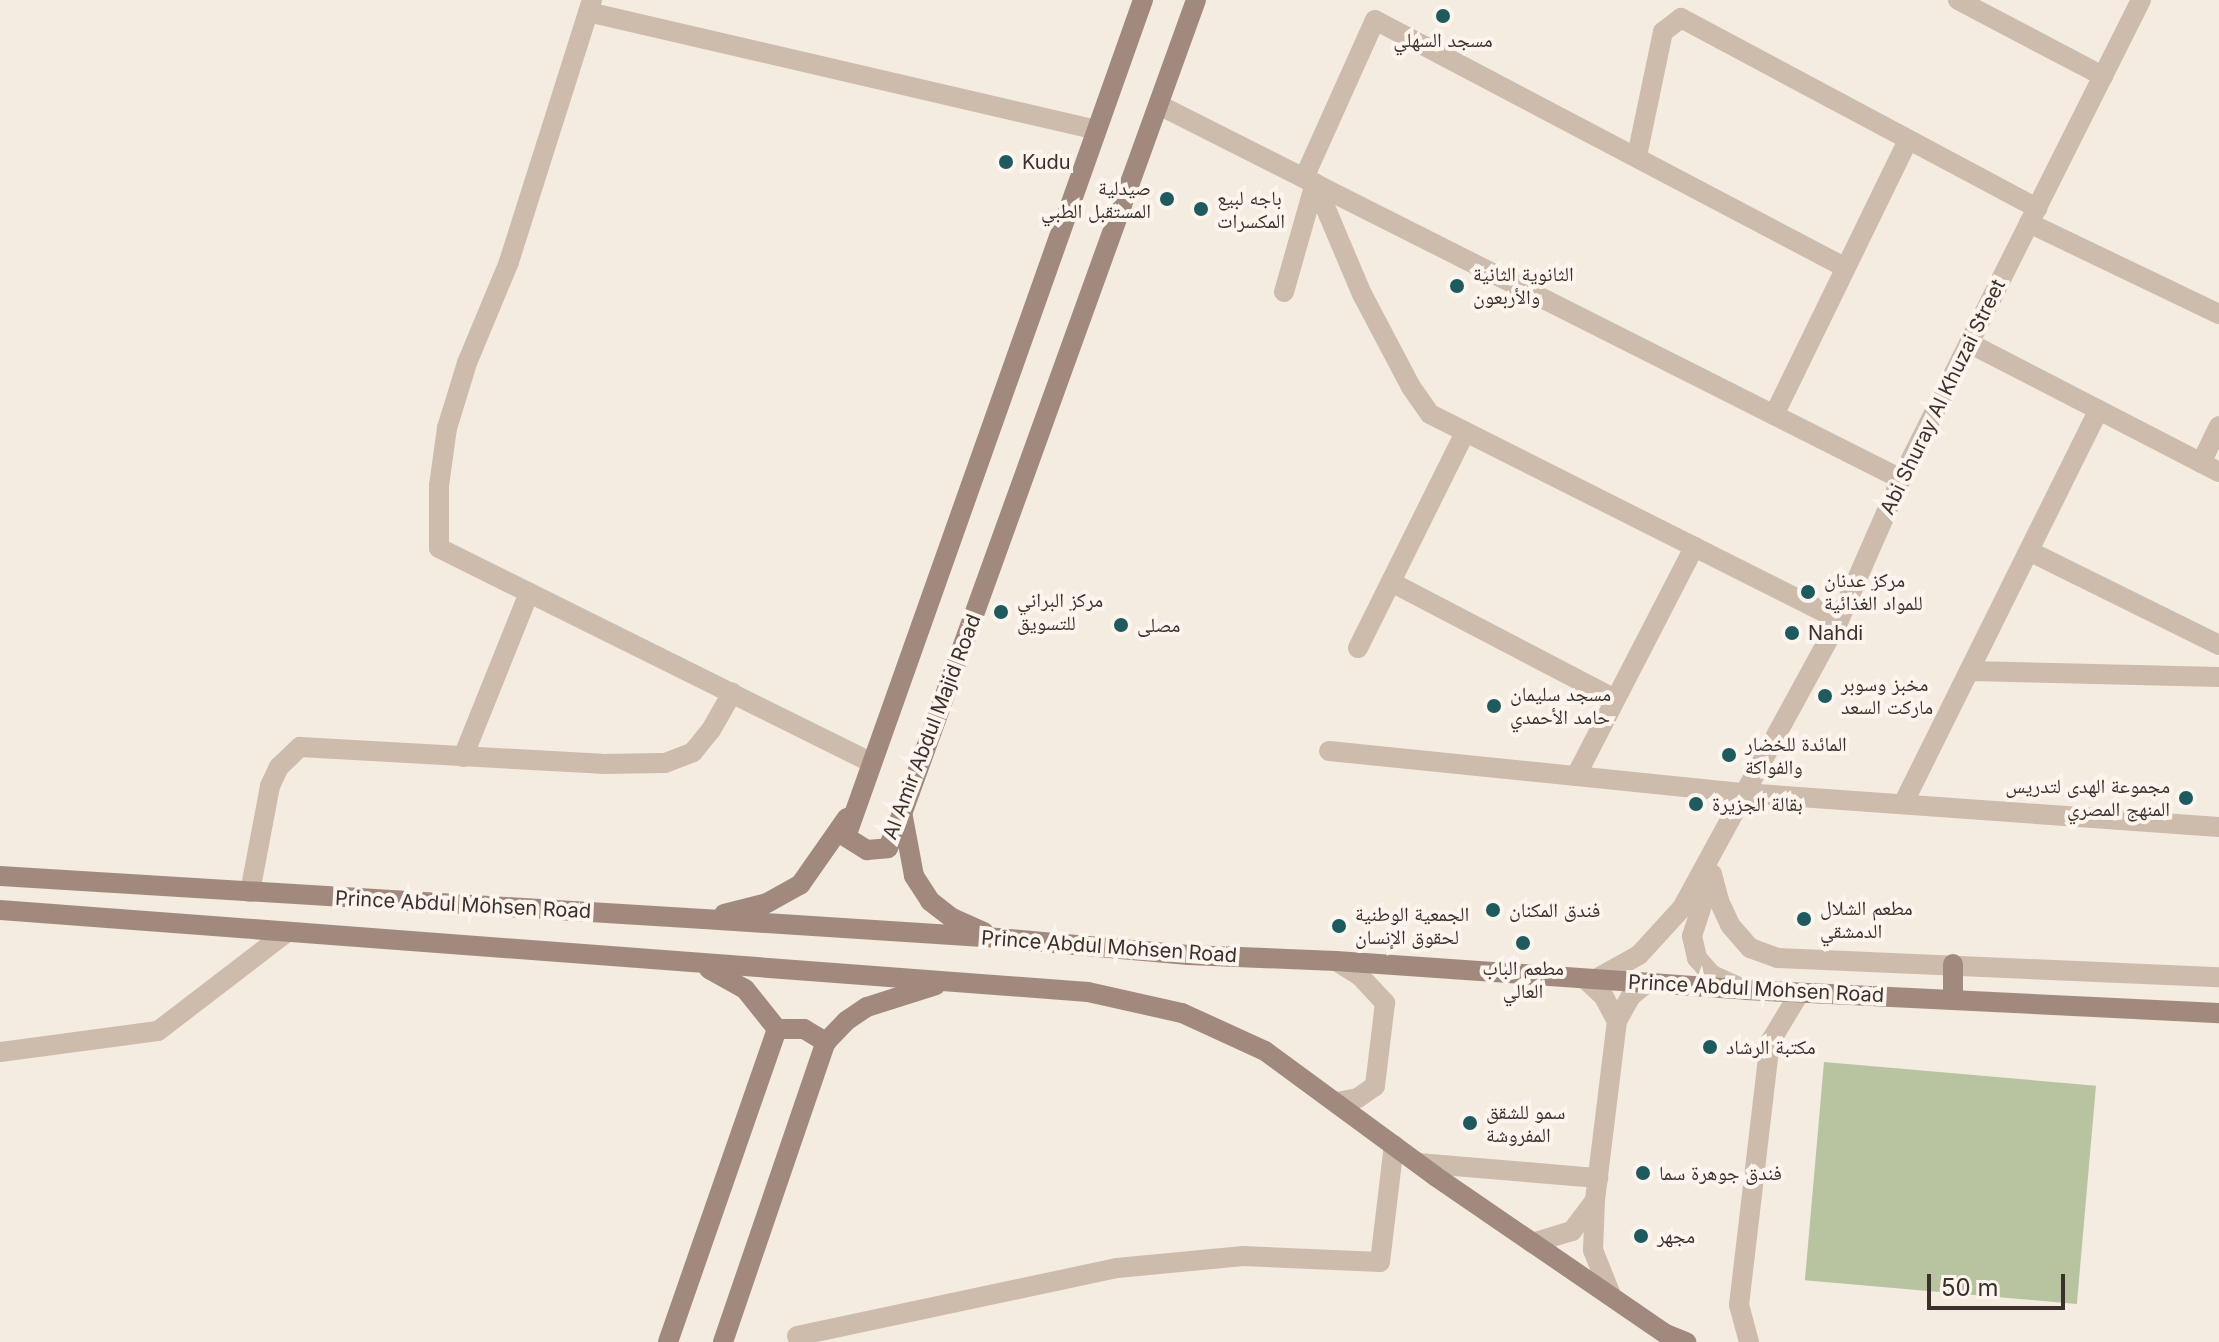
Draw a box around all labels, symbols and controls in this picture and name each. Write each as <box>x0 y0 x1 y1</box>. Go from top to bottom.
marker: مسجد السهلي <box>1434 7 1452 25</box>
place label: مسجد السهلي <box>1393 28 1493 52</box>
place label: Kudu <box>1022 150 1071 174</box>
marker: Kudu <box>997 153 1015 171</box>
place label: صيدلية المستقبل الطبي <box>1041 176 1151 223</box>
place label: باجه لبيع المكسرات <box>1217 186 1285 233</box>
marker: صيدلية المستقبل الطبي <box>1158 190 1176 208</box>
marker: باجه لبيع المكسرات <box>1192 200 1210 218</box>
place label: الثانوية الثانية والأربعون <box>1473 262 1574 309</box>
street label: Abi Shuray Al Khuzai Street <box>1875 275 2011 519</box>
marker: الثانوية الثانية والأربعون <box>1448 277 1466 295</box>
place label: مركز عدنان للمواد الغذائية <box>1824 568 1923 615</box>
marker: مركز عدنان للمواد الغذائية <box>1799 583 1817 601</box>
place label: مركز البراني للتسويق <box>1017 588 1103 635</box>
marker: مركز البراني للتسويق <box>992 603 1010 621</box>
street label: Al Amir Abdul Majid Road <box>878 611 986 843</box>
place label: مصلى <box>1137 613 1180 637</box>
marker: مصلى <box>1112 616 1130 634</box>
place label: Nahdi <box>1808 621 1863 645</box>
marker: Nahdi <box>1783 624 1801 642</box>
place label: مخبز وسوبر ماركت السعد <box>1841 672 1933 719</box>
place label: مسجد سليمان حامد الأحمدي <box>1510 682 1611 729</box>
marker: مخبز وسوبر ماركت السعد <box>1816 687 1834 705</box>
marker: مسجد سليمان حامد الأحمدي <box>1485 697 1503 715</box>
place label: المائدة للخضار والفواكة <box>1745 732 1847 779</box>
marker: المائدة للخضار والفواكة <box>1720 746 1738 764</box>
place label: مجموعة الهدى لتدريس المنهج المصري <box>2005 774 2170 821</box>
marker: مجموعة الهدى لتدريس المنهج المصري <box>2177 789 2195 807</box>
place label: بقالة الجزيرة <box>1712 792 1803 816</box>
marker: بقالة الجزيرة <box>1687 795 1705 813</box>
street label: Prince Abdul Mohsen Road <box>334 886 592 924</box>
place label: مطعم الشلال الدمشقي <box>1820 896 1913 943</box>
place label: فندق المكنان <box>1509 898 1600 922</box>
marker: فندق المكنان <box>1484 901 1502 919</box>
place label: الجمعية الوطنية لحقوق الإنسان <box>1355 902 1469 949</box>
marker: مطعم الشلال الدمشقي <box>1795 910 1813 928</box>
marker: الجمعية الوطنية لحقوق الإنسان <box>1330 917 1348 935</box>
street label: Prince Abdul Mohsen Road <box>980 926 1238 968</box>
marker: مطعم الباب العالي <box>1514 934 1532 952</box>
place label: مطعم الباب العالي <box>1482 956 1564 1003</box>
street label: Prince Abdul Mohsen Road <box>1627 970 1885 1008</box>
place label: مكتبة الرشاد <box>1726 1035 1816 1059</box>
marker: مكتبة الرشاد <box>1701 1038 1719 1056</box>
place label: سمو للشقق المفروشة <box>1486 1100 1565 1147</box>
marker: سمو للشقق المفروشة <box>1461 1114 1479 1132</box>
place label: فندق جوهرة سما <box>1659 1161 1782 1185</box>
marker: فندق جوهرة سما <box>1634 1164 1652 1182</box>
place label: مجهر <box>1657 1224 1695 1248</box>
marker: مجهر <box>1632 1227 1650 1245</box>
scale bar <box>1931 1258 2069 1308</box>
text: 50 m <box>1941 1273 1999 1302</box>

